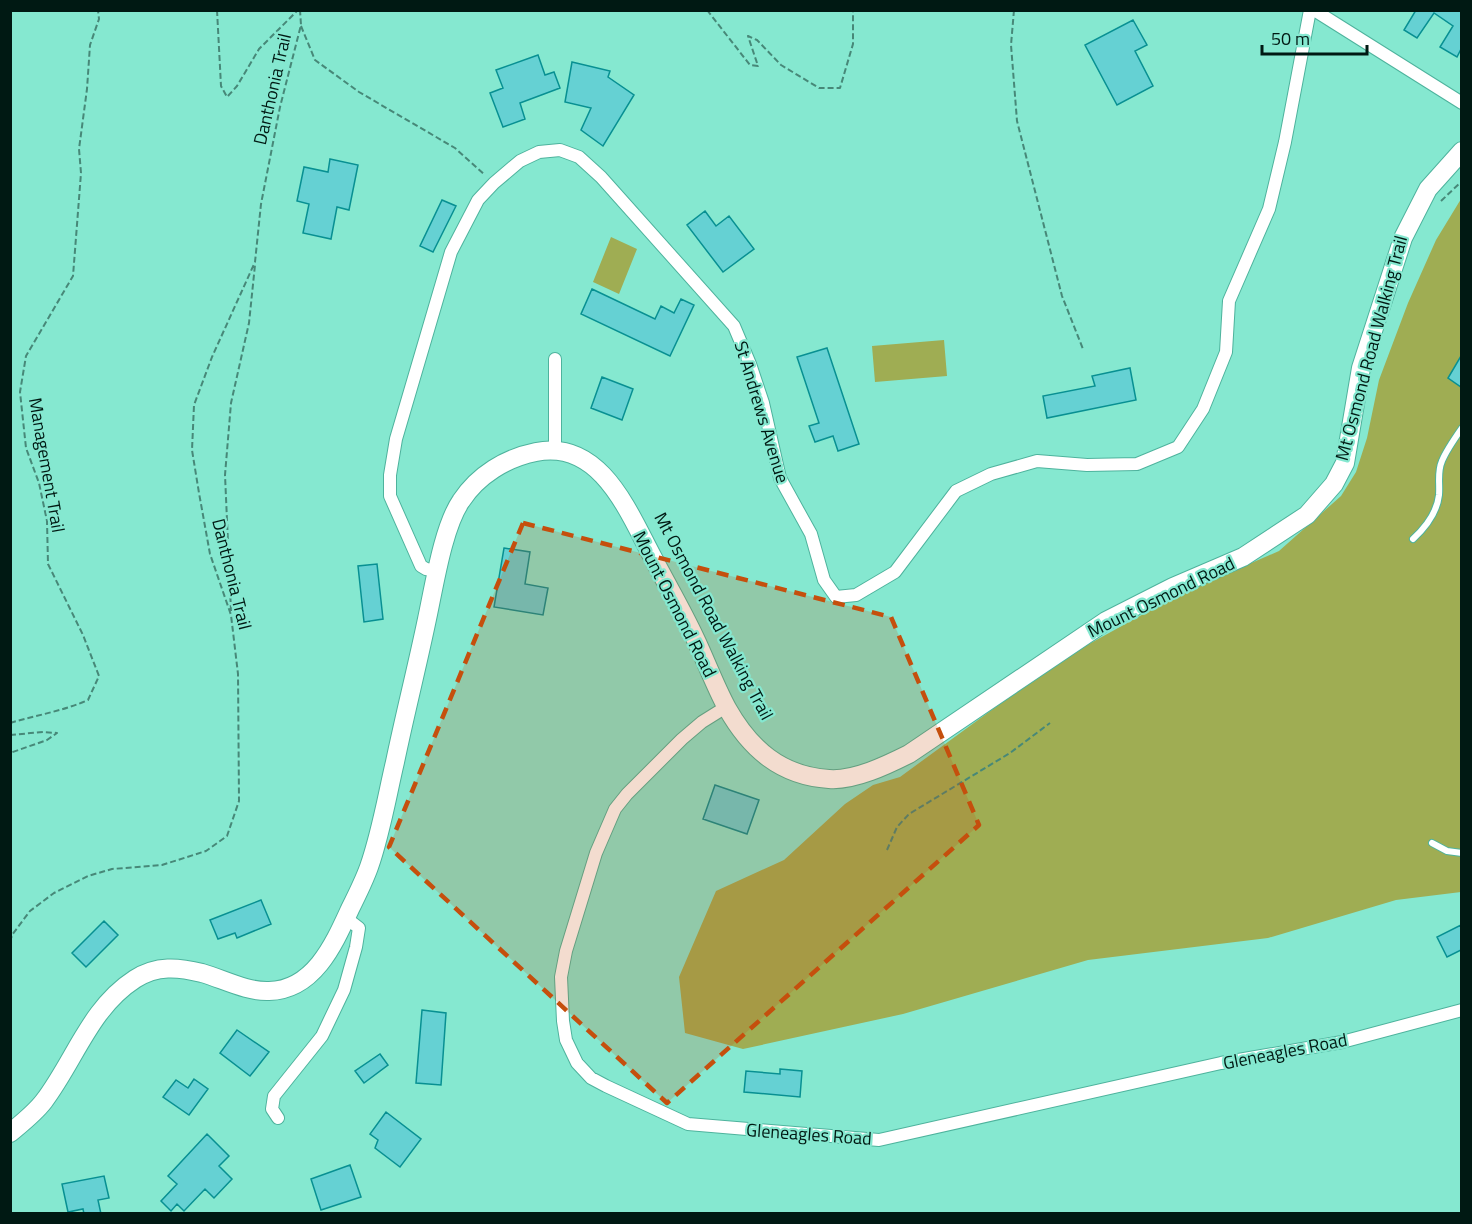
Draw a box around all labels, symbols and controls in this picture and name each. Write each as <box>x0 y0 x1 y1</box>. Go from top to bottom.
scale bar <box>1262 18 1367 56</box>
text: 50 m <box>1271 25 1310 52</box>
street label: Danthonia Trail <box>246 31 298 147</box>
street label: Mt Osmond Road Walking Trail <box>1328 233 1414 463</box>
street label: St Andrews Avenue <box>728 338 796 486</box>
street label: Management Trail <box>22 395 72 535</box>
street label: Mt Osmond Road Walking Trail <box>648 507 780 725</box>
street label: Danthonia Trail <box>205 516 259 632</box>
street label: Mount Osmond Road <box>626 526 724 682</box>
street label: Mount Osmond Road <box>1083 550 1239 644</box>
street label: Gleneagles Road <box>1221 1026 1349 1076</box>
street label: Gleneagles Road <box>745 1116 873 1152</box>

